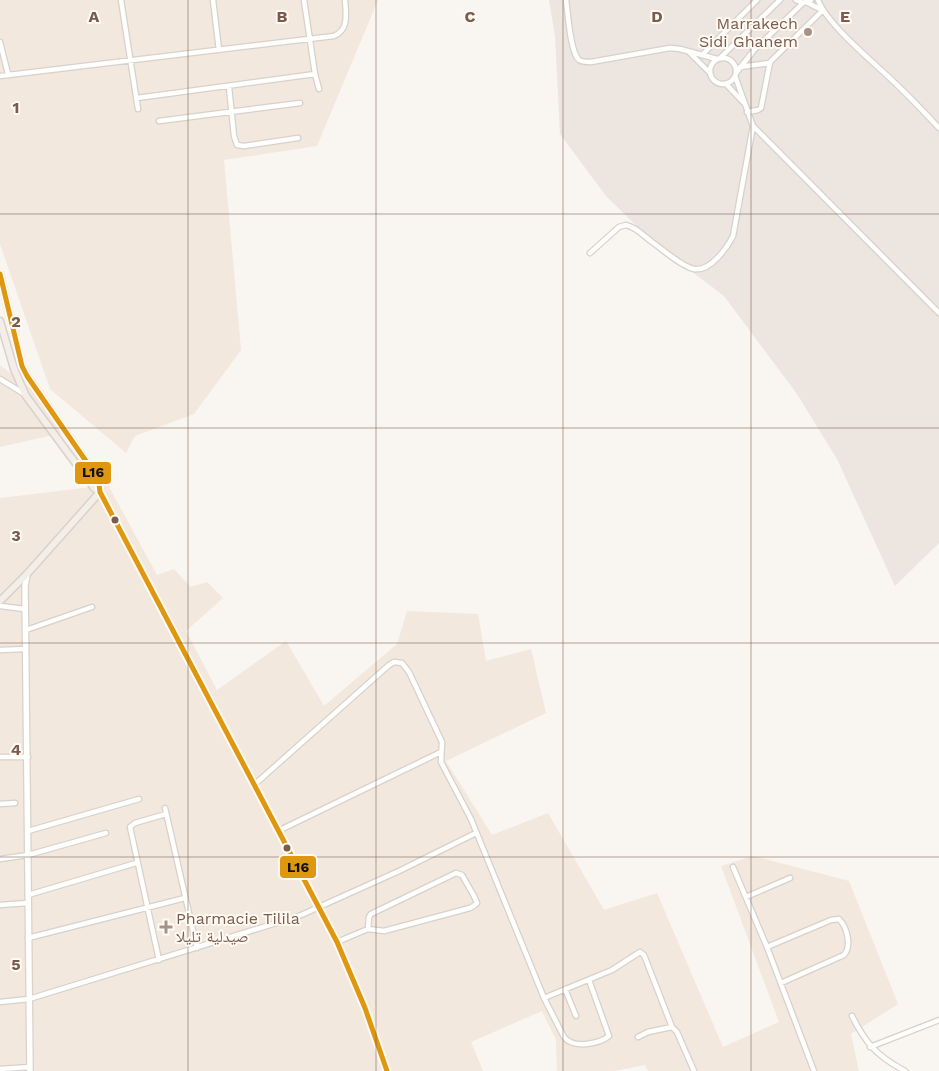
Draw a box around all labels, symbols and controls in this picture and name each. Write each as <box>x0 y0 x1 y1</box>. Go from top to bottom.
text: A <box>89 7 100 26</box>
text: B <box>277 7 288 26</box>
text: C <box>465 7 476 26</box>
text: D <box>651 7 663 26</box>
text: E <box>840 7 850 26</box>
place label: Marrakech Sidi Ghanem <box>699 14 798 51</box>
marker: Marrakech Sidi Ghanem <box>802 26 814 38</box>
text: 1 <box>13 98 19 117</box>
text: 2 <box>11 312 21 331</box>
line badge: L16 <box>74 461 112 485</box>
text: L16 <box>82 464 104 480</box>
unlabelled marker <box>110 515 120 525</box>
text: 3 <box>11 526 21 545</box>
text: 4 <box>11 740 21 759</box>
unlabelled marker <box>282 843 292 853</box>
line badge: L16 <box>279 855 317 879</box>
text: L16 <box>287 859 309 875</box>
place label: Pharmacie Tilila صيدلية تليلا <box>176 909 300 946</box>
marker: Pharmacie Tilila صيدلية تليلا <box>160 921 172 933</box>
text: 5 <box>11 955 21 974</box>

